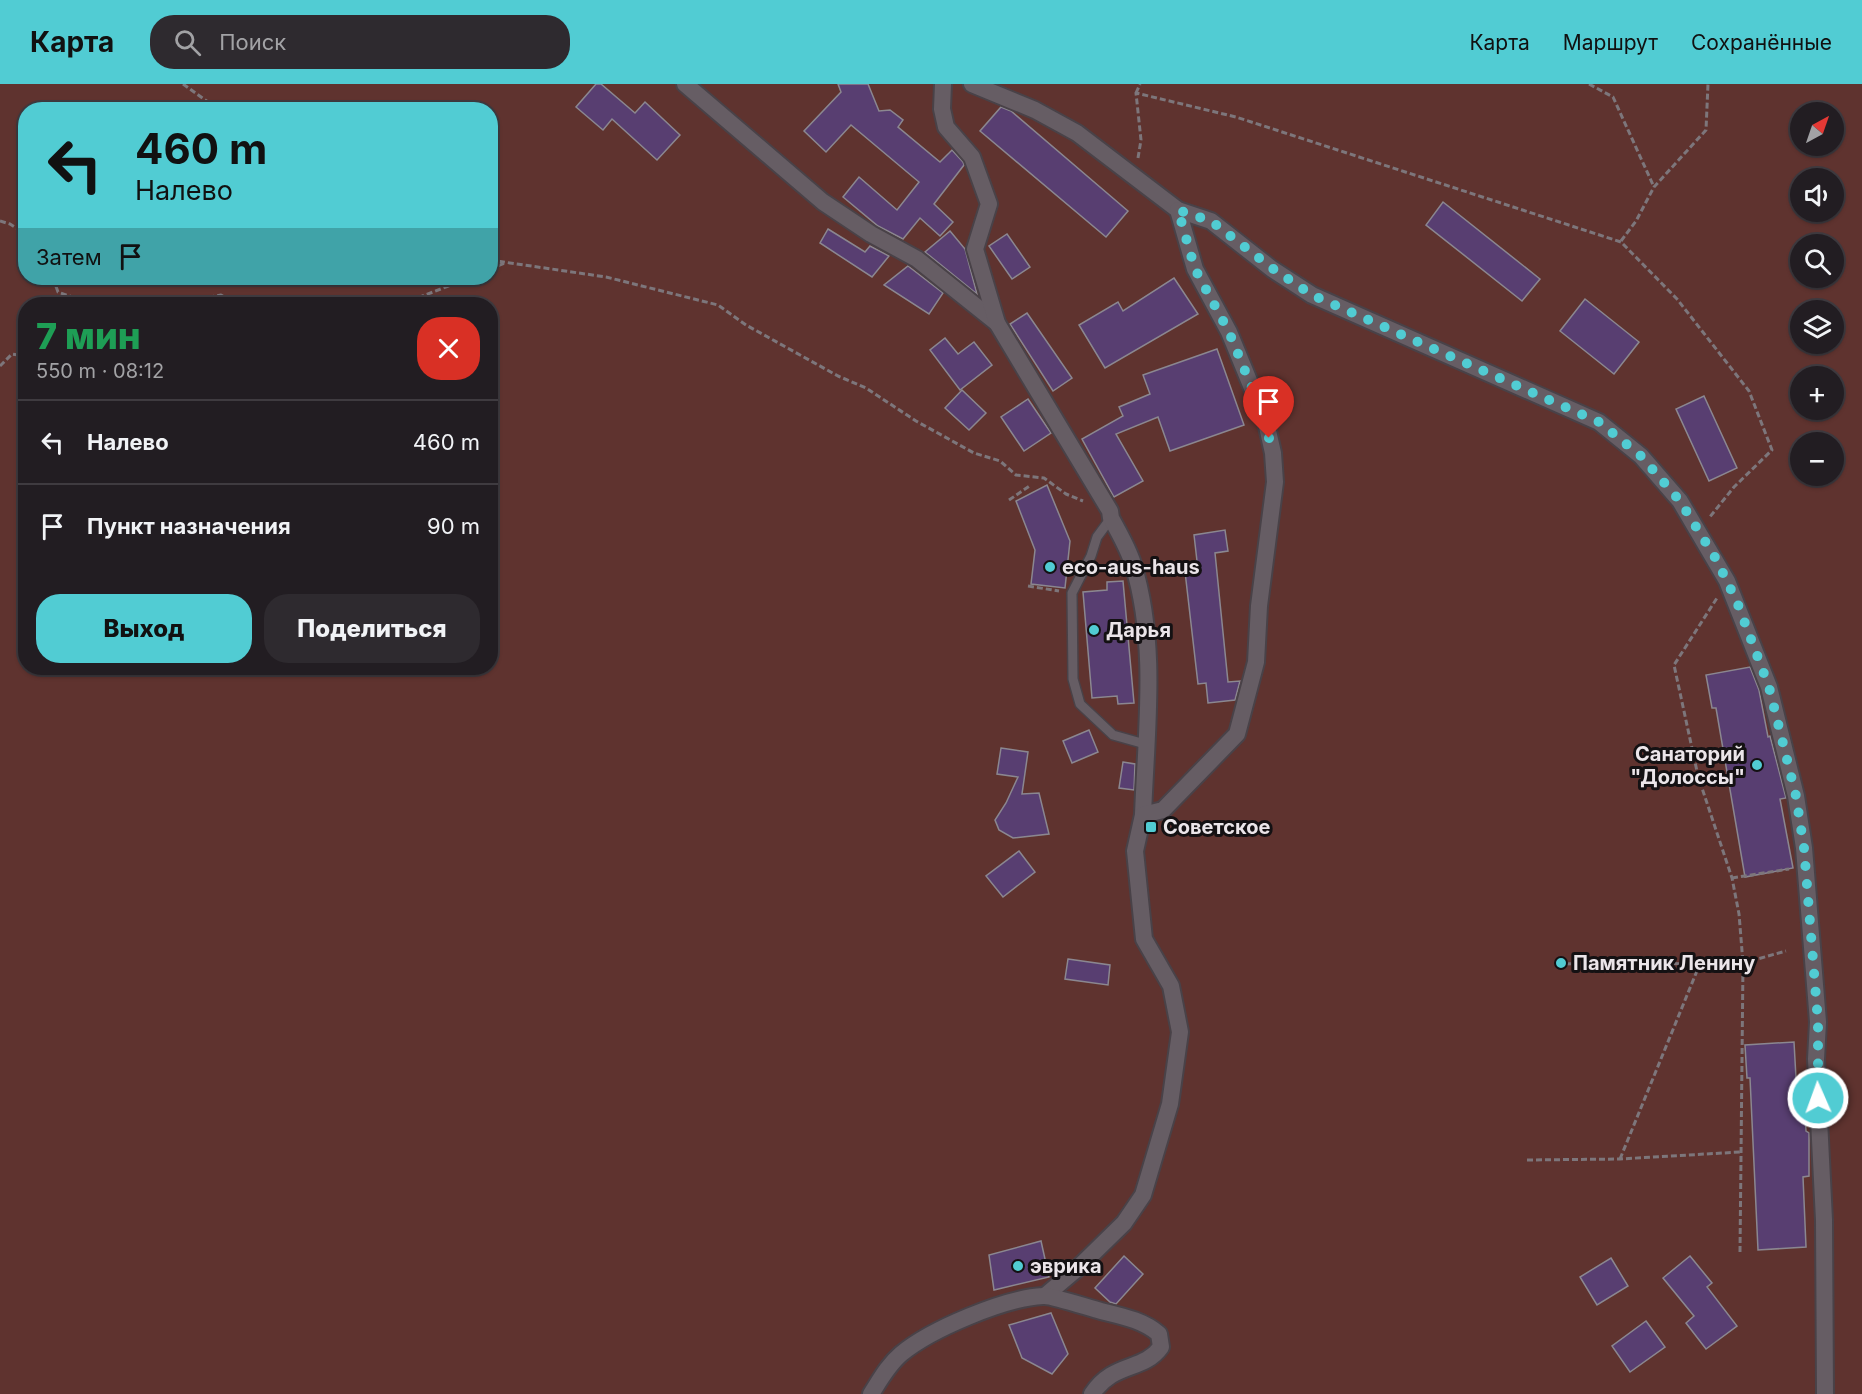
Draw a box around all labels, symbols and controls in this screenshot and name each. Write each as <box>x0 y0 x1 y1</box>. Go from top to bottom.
search box <box>150 15 570 69</box>
text: Карта <box>30 25 114 59</box>
icon: search <box>171 26 204 59</box>
text: Поиск <box>219 29 286 55</box>
text: Карта <box>1469 30 1530 55</box>
text: Маршрут <box>1563 30 1658 55</box>
text: Сохранённые <box>1691 30 1832 55</box>
north arrow <box>1790 102 1844 156</box>
map controls <box>1790 102 1844 486</box>
text: 460 m <box>135 123 267 174</box>
icon: left <box>36 126 114 204</box>
button: sound <box>1790 168 1844 222</box>
text: Налево <box>135 174 233 207</box>
button: search <box>1790 234 1844 288</box>
icon: arrive <box>114 240 147 273</box>
text: Затем <box>36 244 102 270</box>
button: layers <box>1790 300 1844 354</box>
text: 7 мин <box>36 314 141 358</box>
button: close <box>417 317 480 380</box>
text: 550 m · 08:12 <box>36 359 164 383</box>
button: + <box>1790 366 1844 420</box>
pin <box>1243 376 1294 438</box>
icon: arrive <box>1252 385 1285 418</box>
icon: left <box>36 426 69 459</box>
text: Налево <box>87 429 169 455</box>
text: 460 m <box>413 429 480 455</box>
button: − <box>1790 432 1844 486</box>
icon: arrive <box>36 510 69 543</box>
text: Пункт назначения <box>87 513 291 539</box>
text: 90 m <box>427 513 480 539</box>
place label: eco-aus-haus <box>1062 555 1200 579</box>
marker: eco-aus-haus <box>1043 560 1057 574</box>
button: Выход <box>36 594 252 663</box>
button: Поделиться <box>264 594 480 663</box>
place label: Дарья <box>1106 618 1171 642</box>
marker: Дарья <box>1087 623 1101 637</box>
place label: Санаторий "Долоссы" <box>1630 742 1745 789</box>
marker: Санаторий "Долоссы" <box>1750 758 1764 772</box>
place label: Советское <box>1163 815 1270 839</box>
marker: Советское <box>1144 820 1158 834</box>
place label: Памятник Ленину <box>1573 951 1755 975</box>
marker: Памятник Ленину <box>1554 956 1568 970</box>
position arrow <box>1786 1066 1850 1130</box>
place label: эврика <box>1030 1254 1102 1278</box>
marker: эврика <box>1011 1259 1025 1273</box>

